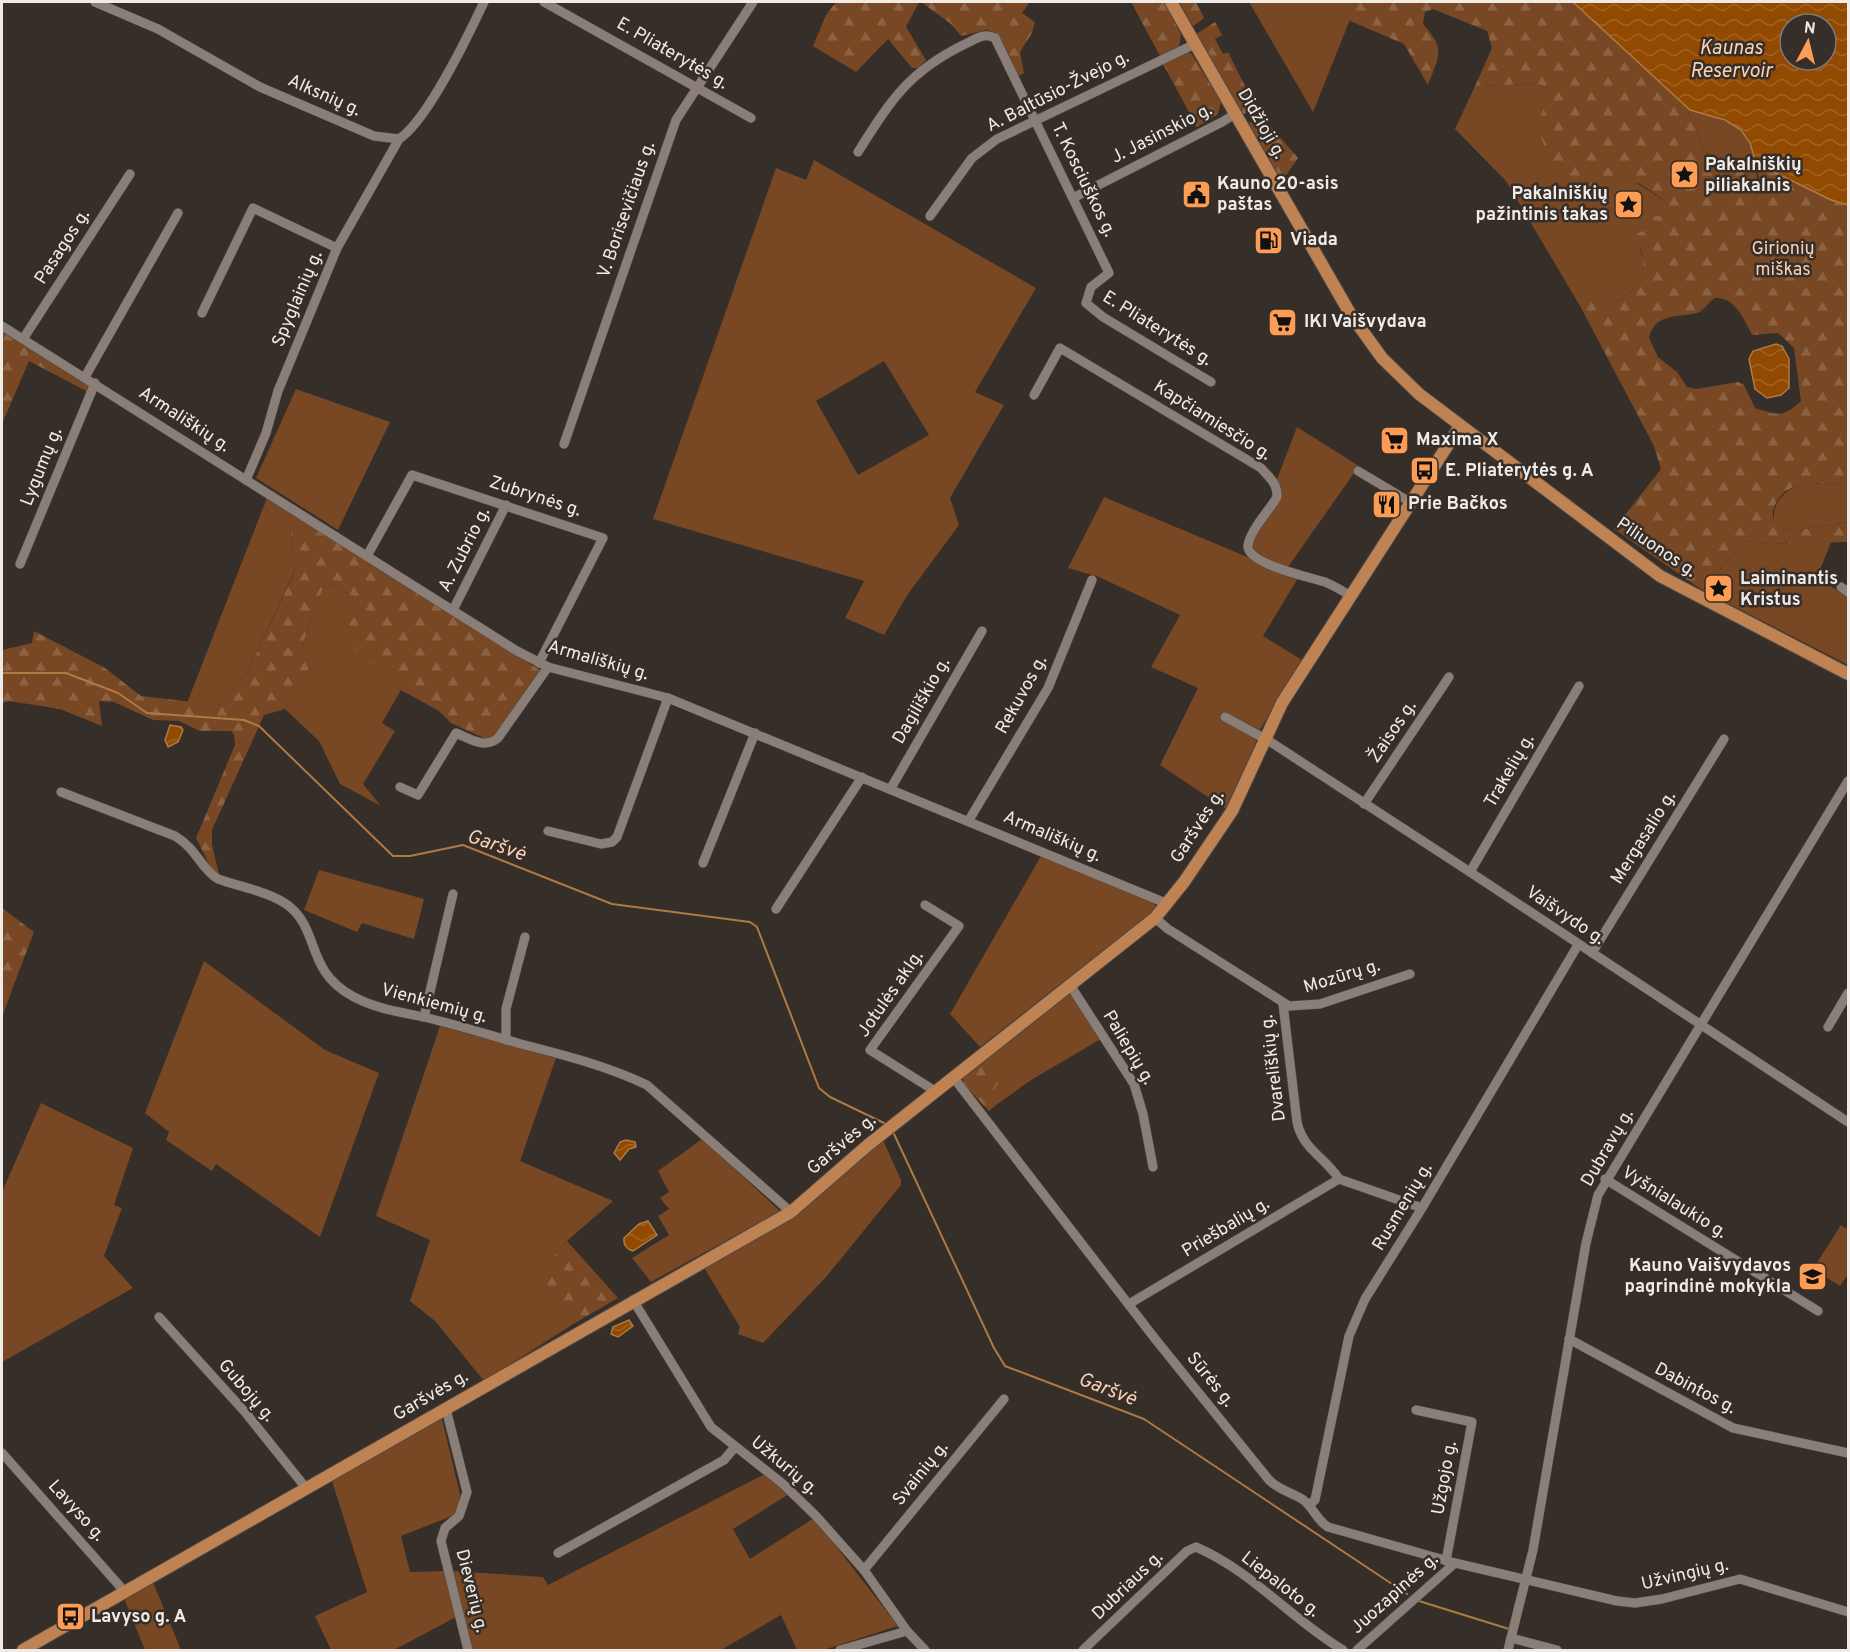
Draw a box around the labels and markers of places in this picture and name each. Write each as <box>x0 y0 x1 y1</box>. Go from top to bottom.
place label: Pakalniškių piliakalnis <box>1705 154 1802 198</box>
place icon: Pakalniškių piliakalnis <box>1668 159 1700 191</box>
place label: Kauno 20-asis paštas <box>1217 173 1339 217</box>
public building icon: Kauno 20-asis paštas <box>1180 178 1212 210</box>
place label: Pakalniškių pažintinis takas <box>1476 183 1608 227</box>
place icon: Pakalniškių pažintinis takas <box>1613 188 1645 220</box>
fuel station icon: Viada <box>1253 224 1285 256</box>
place label: Viada <box>1290 229 1338 252</box>
supermarket icon: IKI Vaišvydava <box>1267 306 1299 338</box>
place label: IKI Vaišvydava <box>1304 311 1426 334</box>
supermarket icon: Maxima X <box>1379 424 1411 456</box>
place label: Maxima X <box>1416 429 1499 452</box>
bus stop icon: E. Pliaterytės g. A <box>1408 455 1440 487</box>
place label: E. Pliaterytės g. A <box>1445 460 1594 483</box>
restaurant icon: Prie Bačkos <box>1371 488 1403 520</box>
place label: Prie Bačkos <box>1408 493 1508 516</box>
place label: Laiminantis Kristus <box>1740 568 1838 612</box>
place icon: Laiminantis Kristus <box>1703 573 1735 605</box>
place label: Kauno Vaišvydavos pagrindinė mokykla <box>1624 1255 1791 1299</box>
school or university icon: Kauno Vaišvydavos pagrindinė mokykla <box>1796 1260 1828 1292</box>
bus stop icon: Lavyso g. A <box>54 1601 86 1633</box>
place label: Lavyso g. A <box>91 1606 187 1629</box>

